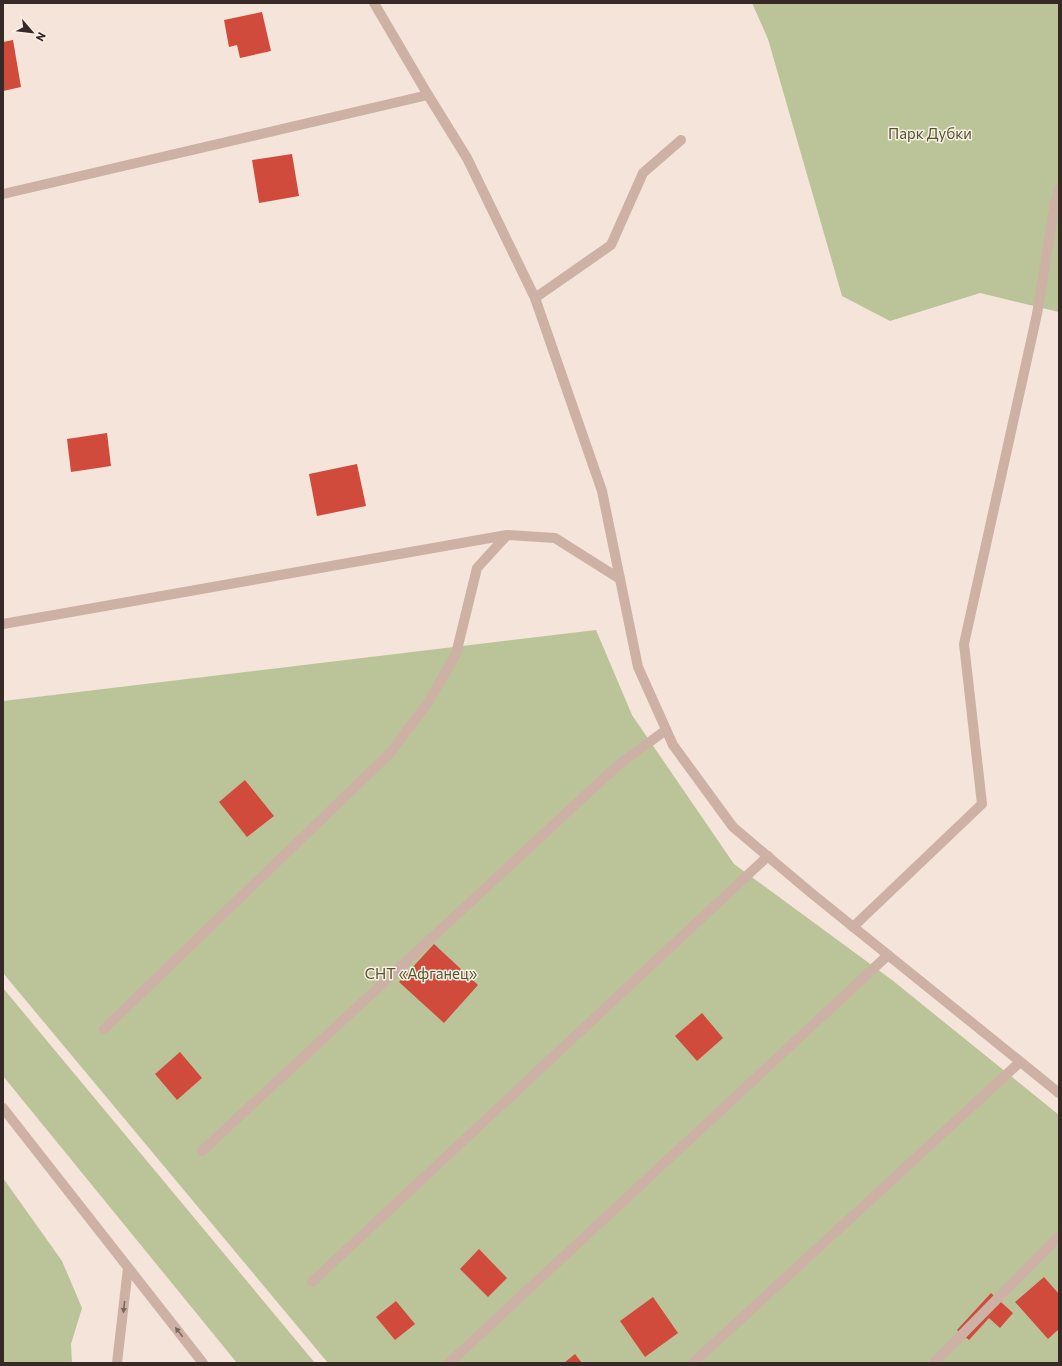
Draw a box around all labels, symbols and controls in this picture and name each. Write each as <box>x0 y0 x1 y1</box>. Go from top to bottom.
north arrow <box>12 12 52 52</box>
text: N <box>34 30 49 44</box>
park label: Парк Дубки <box>888 124 972 142</box>
park label: СНТ «Афганец» <box>365 964 478 982</box>
one-way arrow <box>120 1301 127 1313</box>
one-way arrow <box>174 1327 183 1338</box>

